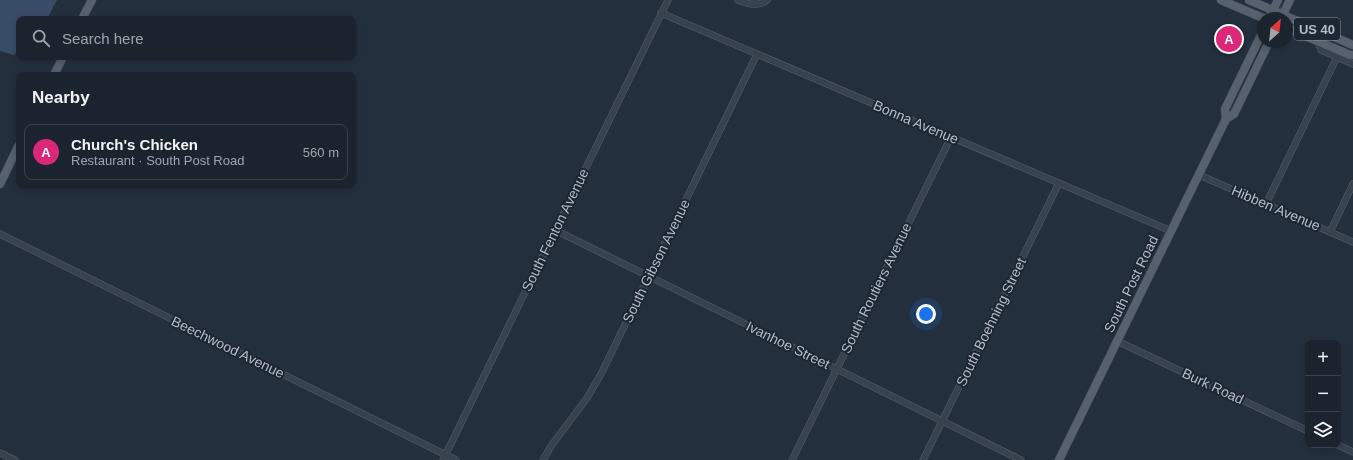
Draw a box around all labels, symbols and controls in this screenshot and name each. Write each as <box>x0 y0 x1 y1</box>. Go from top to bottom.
north arrow <box>1257 12 1293 48</box>
search box <box>16 16 356 60</box>
road number: US 40 <box>1294 18 1340 40</box>
pin: A <box>1216 24 1242 54</box>
icon: search <box>30 27 52 49</box>
text: Search here <box>62 30 144 47</box>
text: Nearby <box>32 88 90 107</box>
street label: Bonna Avenue <box>871 97 961 147</box>
text: Church's Chicken <box>71 136 198 153</box>
text: A <box>41 145 51 160</box>
text: 560 m <box>303 145 339 160</box>
text: Restaurant · South Post Road <box>71 153 244 168</box>
street label: South Fenton Avenue <box>518 166 592 294</box>
street label: Hibben Avenue <box>1229 182 1323 234</box>
street label: South Gibson Avenue <box>619 197 693 325</box>
street label: South Routiers Avenue <box>837 220 915 356</box>
street label: South Post Road <box>1101 233 1161 335</box>
street label: South Boehning Street <box>953 255 1029 389</box>
your location <box>916 304 936 324</box>
street label: Beechwood Avenue <box>169 313 287 381</box>
street label: Ivanhoe Street <box>744 318 833 372</box>
map controls <box>1305 340 1341 448</box>
button: + <box>1305 340 1341 376</box>
street label: Burk Road <box>1180 365 1246 407</box>
button: − <box>1305 376 1341 412</box>
button: layers <box>1305 412 1341 448</box>

